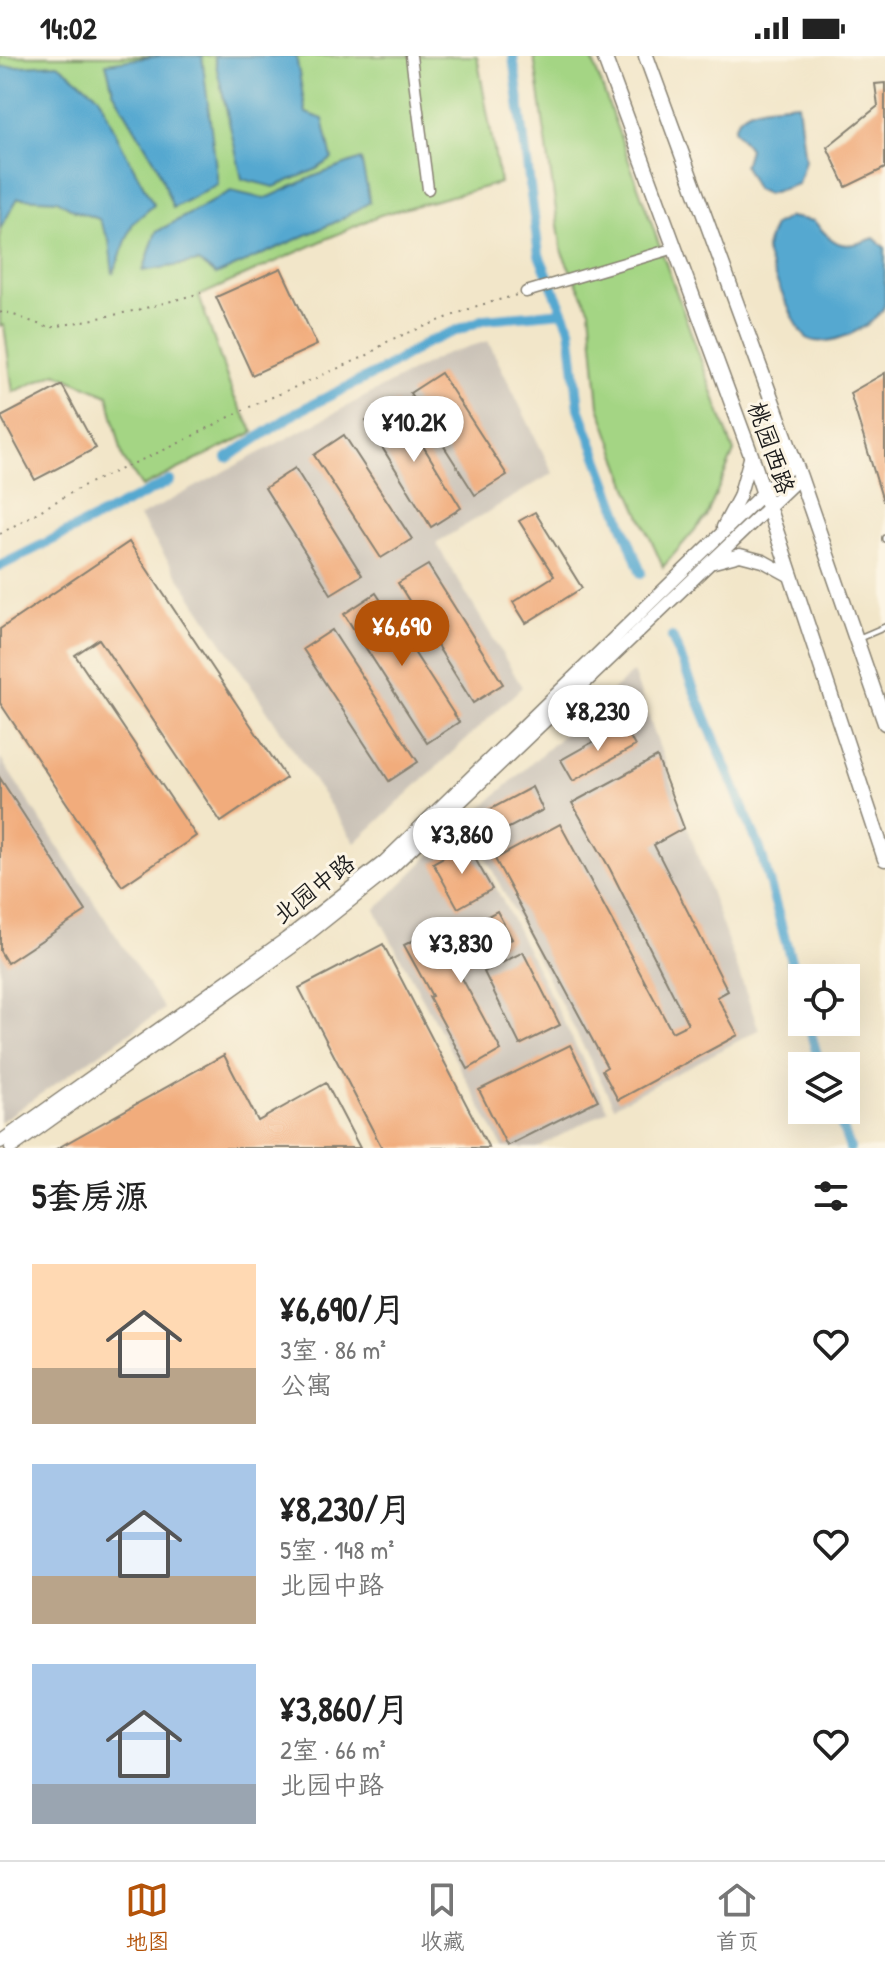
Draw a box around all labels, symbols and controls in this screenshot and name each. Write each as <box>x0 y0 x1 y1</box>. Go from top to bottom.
text: 14:02 <box>40 8 97 48</box>
pin: ¥10.2K <box>349 396 479 464</box>
street label: 桃园西路 <box>741 397 803 498</box>
text: ¥10.2K <box>382 404 446 439</box>
pin: ¥6,690 <box>337 600 467 668</box>
text: ¥6,690 <box>372 608 432 643</box>
pin: ¥8,230 <box>533 685 663 753</box>
text: ¥8,230 <box>566 693 630 728</box>
pin: ¥3,860 <box>397 808 527 876</box>
text: ¥3,860 <box>431 816 493 851</box>
street label: 北园中路 <box>266 846 361 930</box>
pin: ¥3,830 <box>396 917 526 985</box>
text: ¥3,830 <box>429 925 493 960</box>
map controls <box>788 964 860 1124</box>
button: locate <box>788 964 860 1036</box>
button: layers <box>788 1052 860 1124</box>
text: 5套房源 <box>32 1173 148 1219</box>
icon: filters <box>809 1174 853 1218</box>
text: ¥6,690/月 <box>280 1286 406 1332</box>
icon: home <box>96 1296 192 1392</box>
icon: heart <box>809 1322 853 1366</box>
text: 3室 · 86 m² <box>280 1332 386 1367</box>
text: 公寓 <box>280 1367 332 1402</box>
text: ¥8,230/月 <box>280 1486 412 1532</box>
icon: home <box>96 1496 192 1592</box>
icon: heart <box>809 1522 853 1566</box>
text: 5室 · 148 m² <box>280 1532 394 1567</box>
text: 北园中路 <box>280 1567 384 1602</box>
text: ¥3,860/月 <box>280 1686 410 1732</box>
icon: home <box>96 1696 192 1792</box>
icon: heart <box>809 1722 853 1766</box>
text: 2室 · 66 m² <box>280 1732 386 1767</box>
text: 北园中路 <box>280 1767 384 1802</box>
tab: 地图 <box>125 1878 170 1956</box>
tab: 收藏 <box>420 1878 465 1956</box>
tab: 首页 <box>715 1878 760 1956</box>

